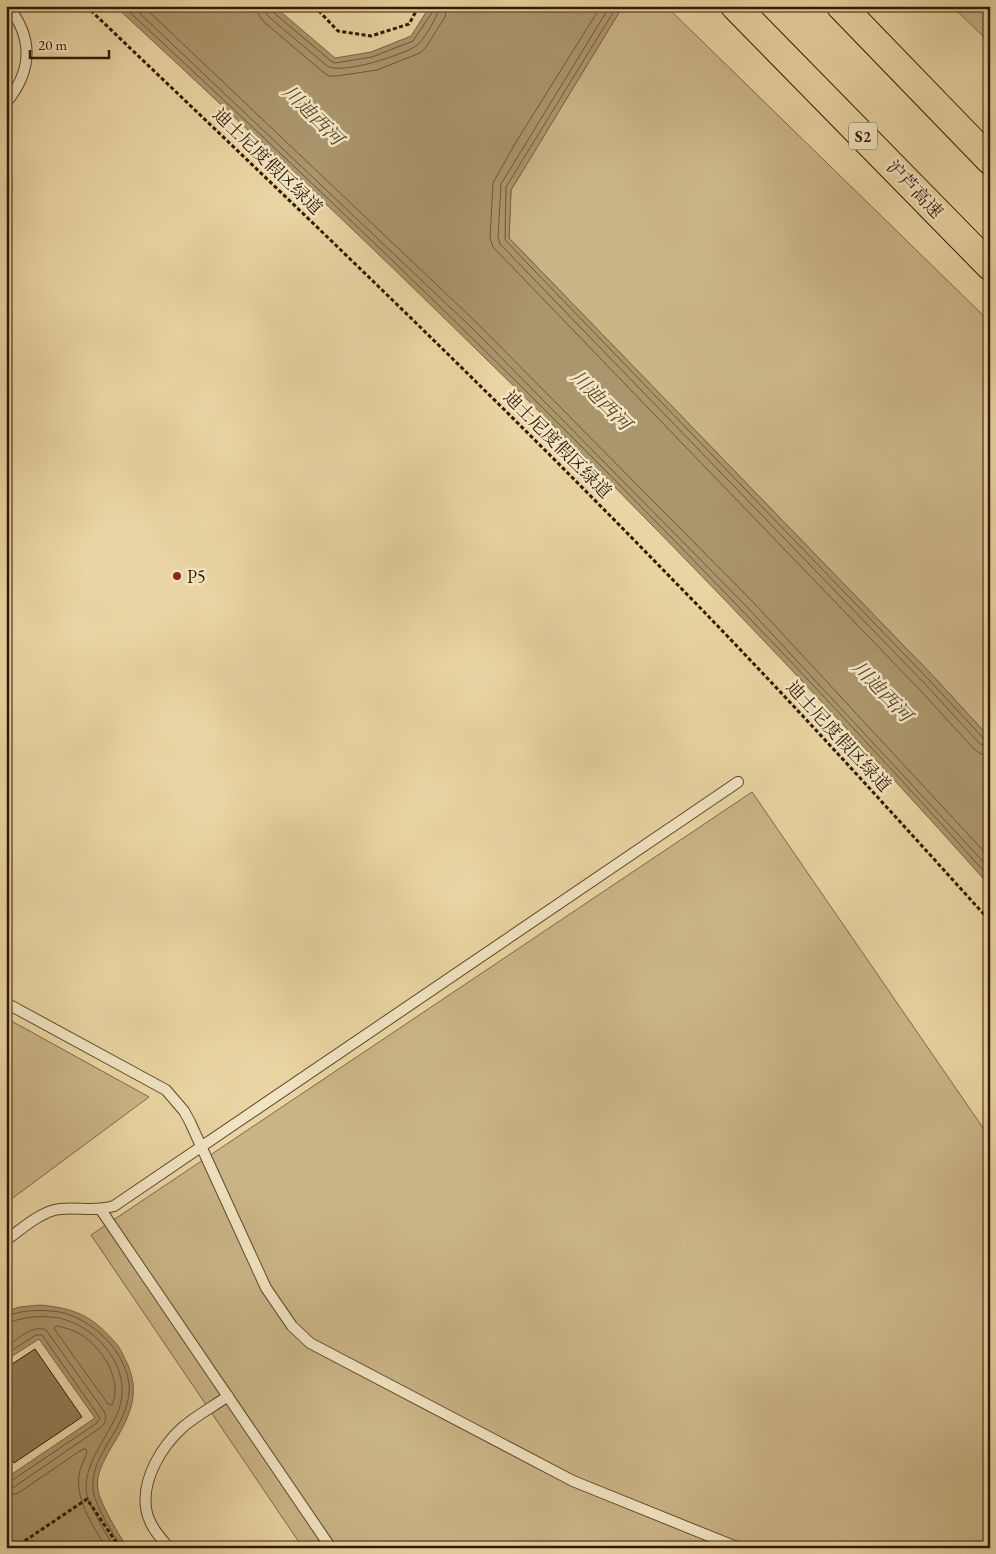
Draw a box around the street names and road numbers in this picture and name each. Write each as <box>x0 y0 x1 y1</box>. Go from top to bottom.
street label: 迪士尼度假区绿道 <box>208 103 328 219</box>
road number: S2 <box>849 122 877 150</box>
street label: 沪芦高速 <box>882 155 948 223</box>
street label: 迪士尼度假区绿道 <box>499 385 617 503</box>
street label: 迪士尼度假区绿道 <box>781 675 897 797</box>

